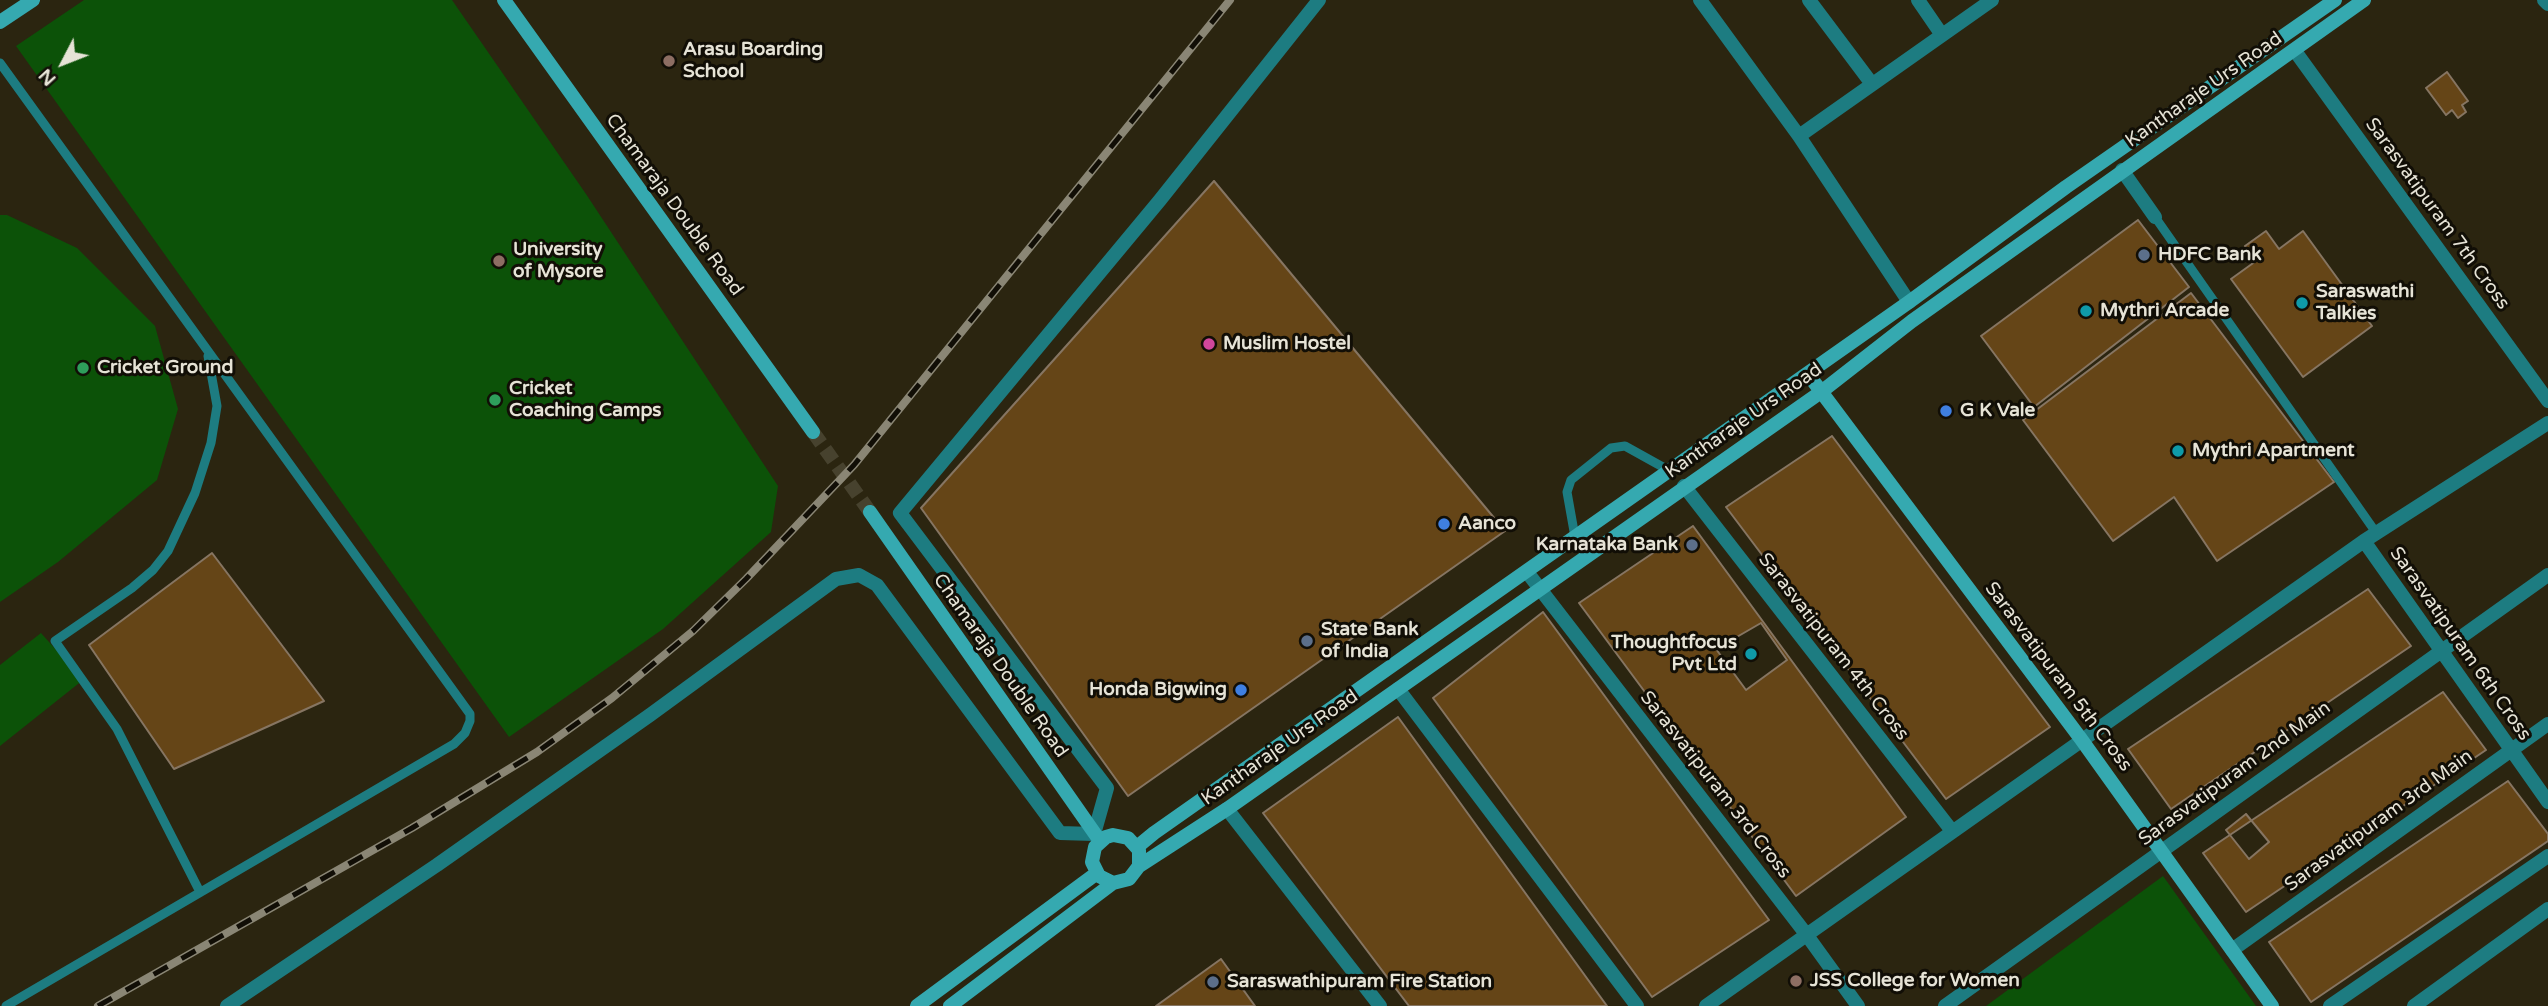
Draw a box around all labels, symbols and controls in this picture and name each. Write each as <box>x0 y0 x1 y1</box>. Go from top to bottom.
street label: Kantharaje Urs Road <box>2121 27 2287 153</box>
north arrow <box>28 28 98 98</box>
place label: Arasu Boarding School <box>683 39 823 83</box>
marker: Arasu Boarding School <box>661 53 677 69</box>
text: N <box>34 64 61 90</box>
street label: Chamaraja Double Road <box>600 110 748 300</box>
street label: Sarasvatipuram 7th Cross <box>2360 114 2514 314</box>
place label: University of Mysore <box>513 239 603 283</box>
place label: HDFC Bank <box>2158 244 2262 266</box>
marker: HDFC Bank <box>2136 247 2152 263</box>
marker: University of Mysore <box>491 253 507 269</box>
place label: Saraswathi Talkies <box>2316 281 2414 325</box>
marker: Saraswathi Talkies <box>2294 295 2310 311</box>
place label: Mythri Arcade <box>2100 300 2229 322</box>
marker: Mythri Arcade <box>2078 303 2094 319</box>
place label: Muslim Hostel <box>1223 333 1351 355</box>
marker: Muslim Hostel <box>1201 336 1217 352</box>
place label: Cricket Ground <box>97 357 233 379</box>
street label: Kantharaje Urs Road <box>1661 358 1827 484</box>
marker: Cricket Ground <box>75 360 91 376</box>
place label: Cricket Coaching Camps <box>509 378 661 422</box>
marker: Cricket Coaching Camps <box>487 392 503 408</box>
place label: G K Vale <box>1960 400 2035 422</box>
marker: G K Vale <box>1938 403 1954 419</box>
place label: Mythri Apartment <box>2192 440 2355 462</box>
marker: Mythri Apartment <box>2170 443 2186 459</box>
place label: Aanco <box>1458 513 1516 535</box>
marker: Aanco <box>1436 516 1452 532</box>
place label: Karnataka Bank <box>1536 534 1678 556</box>
marker: Karnataka Bank <box>1684 537 1700 553</box>
street label: Sarasvatipuram 6th Cross <box>2384 543 2536 745</box>
street label: Sarasvatipuram 4th Cross <box>1753 549 1913 745</box>
street label: Chamaraja Double Road <box>928 570 1072 762</box>
street label: Sarasvatipuram 5th Cross <box>1979 578 2137 776</box>
place label: State Bank of India <box>1321 619 1419 663</box>
place label: Thoughtfocus Pvt Ltd <box>1611 632 1737 676</box>
marker: State Bank of India <box>1299 633 1315 649</box>
marker: Thoughtfocus Pvt Ltd <box>1743 646 1759 662</box>
place label: Honda Bigwing <box>1089 679 1227 701</box>
marker: Honda Bigwing <box>1233 682 1249 698</box>
street label: Kantharaje Urs Road <box>1197 685 1363 811</box>
street label: Sarasvatipuram 3rd Cross <box>1635 687 1795 883</box>
street label: Sarasvatipuram 2nd Main <box>2135 697 2335 851</box>
street label: Sarasvatipuram 3rd Main <box>2281 745 2477 897</box>
place label: JSS College for Women <box>1810 970 2020 992</box>
place label: Saraswathipuram Fire Station <box>1227 971 1492 993</box>
marker: JSS College for Women <box>1788 973 1804 989</box>
marker: Saraswathipuram Fire Station <box>1205 974 1221 990</box>

